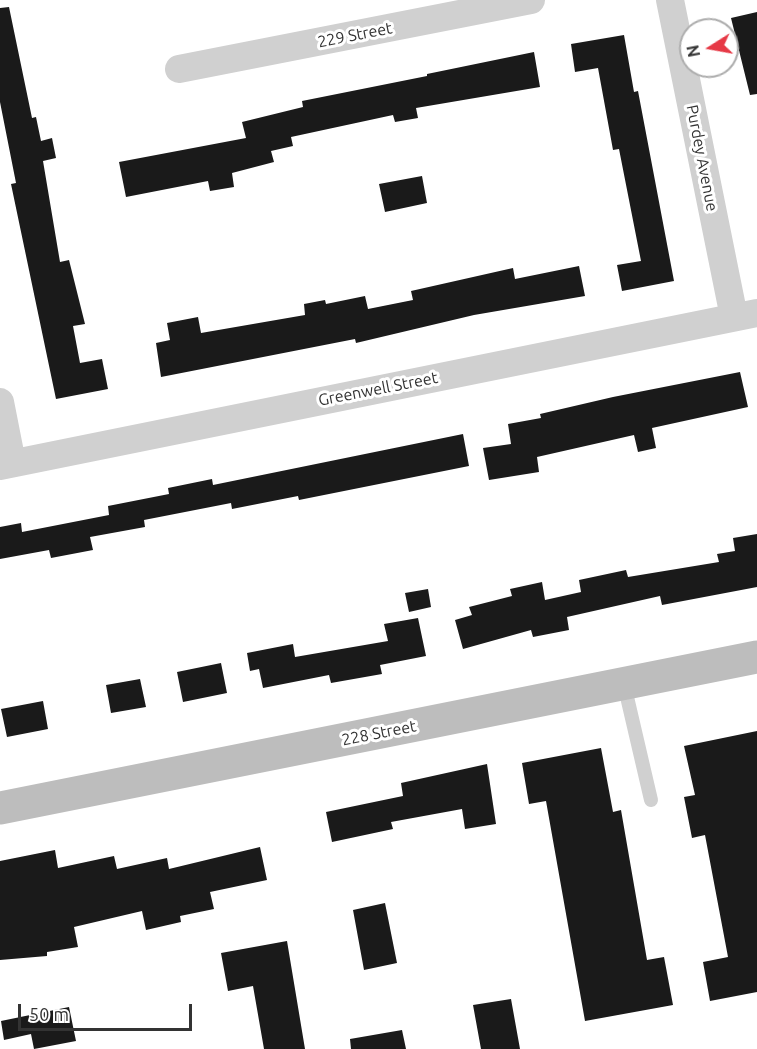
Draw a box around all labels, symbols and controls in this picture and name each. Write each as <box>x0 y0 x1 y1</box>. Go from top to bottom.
street label: 229 Street <box>316 18 394 52</box>
north arrow <box>679 18 739 78</box>
text: N <box>683 43 703 59</box>
street label: Purdey Avenue <box>682 103 722 213</box>
street label: Greenwell Street <box>317 368 439 410</box>
street label: 228 Street <box>340 716 418 750</box>
scale bar <box>21 992 195 1030</box>
text: 50 m <box>29 1004 69 1024</box>

